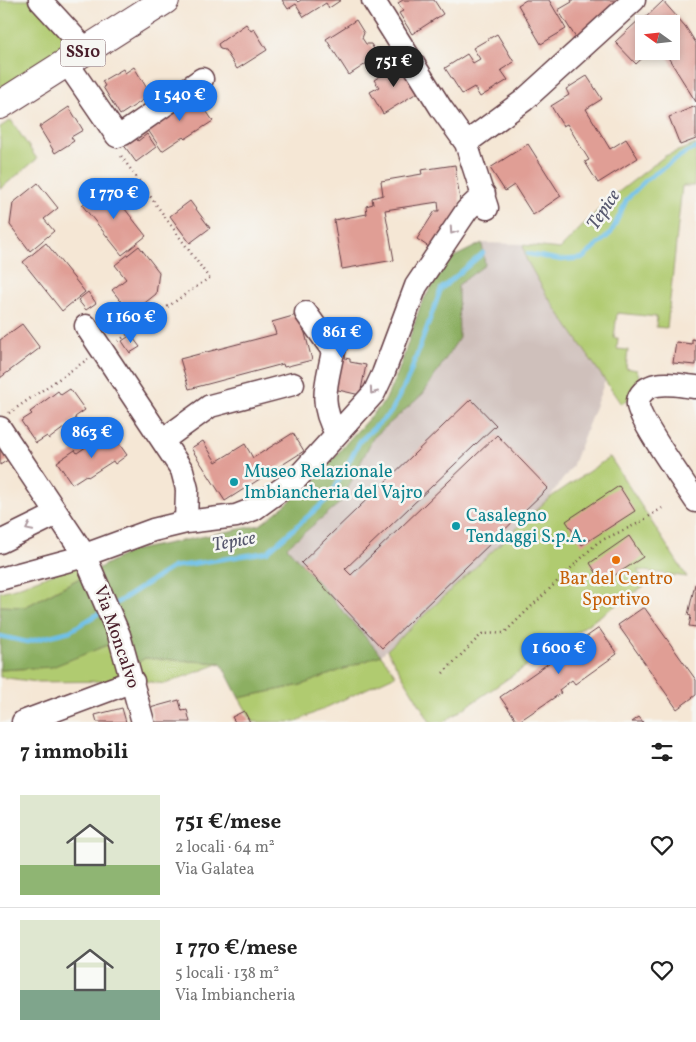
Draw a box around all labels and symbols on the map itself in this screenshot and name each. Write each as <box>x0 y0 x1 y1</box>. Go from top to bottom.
north arrow <box>635 15 680 60</box>
road number: SS10 <box>61 40 106 66</box>
pin: 751 € <box>359 46 429 88</box>
pin: 1 540 € <box>134 80 226 122</box>
pin: 1 770 € <box>68 178 160 220</box>
water label: Tepice <box>581 185 627 235</box>
one-way arrow <box>450 225 459 235</box>
pin: 1 160 € <box>85 302 177 344</box>
pin: 861 € <box>307 316 377 359</box>
one-way arrow <box>370 386 380 395</box>
pin: 863 € <box>57 416 127 459</box>
place label: Museo Relazionale Imbiancheria del Vajro <box>244 460 423 506</box>
marker: Museo Relazionale Imbiancheria del Vajro <box>228 476 240 488</box>
place label: Casalegno Tendaggi S.p.A. <box>466 504 587 550</box>
marker: Casalegno Tendaggi S.p.A. <box>450 520 462 532</box>
one-way arrow <box>25 522 34 532</box>
water label: Tepice <box>210 525 258 559</box>
marker: Bar del Centro Sportivo <box>610 554 622 566</box>
place label: Bar del Centro Sportivo <box>559 567 673 613</box>
street label: Via Moncalvo <box>87 582 145 692</box>
pin: 1 600 € <box>513 632 605 675</box>

